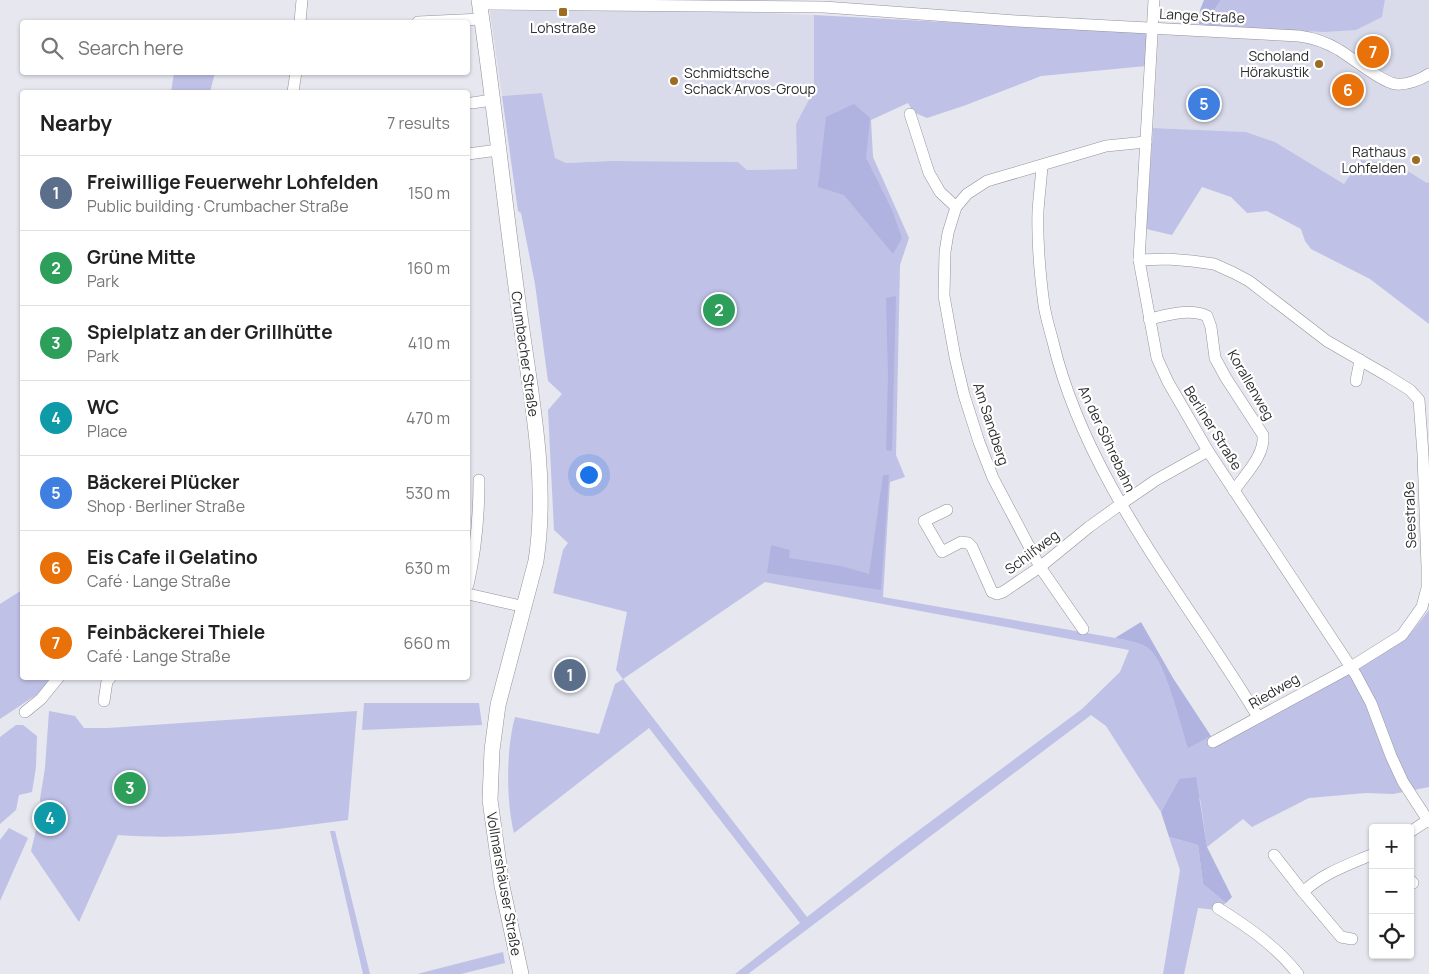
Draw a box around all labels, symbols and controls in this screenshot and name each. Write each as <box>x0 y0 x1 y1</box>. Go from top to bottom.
street label: Lange Straße <box>1159 4 1245 27</box>
marker: Lohstraße <box>557 6 569 18</box>
place label: Lohstraße <box>530 18 596 37</box>
search box <box>20 20 470 75</box>
pin: 7 <box>1357 33 1389 71</box>
icon: search <box>38 34 66 62</box>
text: Search here <box>78 35 184 61</box>
place label: Scholand Hörakustik <box>1240 46 1310 81</box>
marker: Scholand Hörakustik <box>1313 58 1325 70</box>
place label: Schmidtsche Schack Arvos-Group <box>684 63 816 98</box>
pin: 6 <box>1332 71 1364 109</box>
marker: Schmidtsche Schack Arvos-Group <box>668 75 680 87</box>
pin: 5 <box>1188 85 1220 123</box>
text: Nearby <box>40 109 112 137</box>
text: 7 results <box>387 112 450 134</box>
place label: Rathaus Lohfelden <box>1342 142 1406 177</box>
marker: Rathaus Lohfelden <box>1410 154 1422 166</box>
text: Freiwillige Feuerwehr Lohfelden <box>87 169 378 195</box>
text: 1 <box>52 182 60 204</box>
text: 150 m <box>408 182 450 204</box>
text: Public building · Crumbacher Straße <box>87 195 349 217</box>
text: Grüne Mitte <box>87 244 196 270</box>
text: 2 <box>51 257 61 279</box>
text: 160 m <box>407 257 450 279</box>
text: Park <box>87 270 119 292</box>
street label: Crumbacher Straße <box>507 290 544 418</box>
pin: 2 <box>703 291 735 329</box>
text: Spielplatz an der Grillhütte <box>87 319 333 345</box>
text: 3 <box>51 332 61 354</box>
text: 410 m <box>408 332 450 354</box>
text: Park <box>87 345 119 367</box>
street label: Korallenweg <box>1224 346 1279 423</box>
street label: Am Sandberg <box>969 380 1014 468</box>
street label: Berliner Straße <box>1180 382 1247 473</box>
street label: An der Söhrebahn <box>1074 383 1140 495</box>
text: WC <box>87 394 119 420</box>
text: 4 <box>51 407 61 429</box>
text: 470 m <box>406 407 450 429</box>
text: Place <box>87 420 127 442</box>
your location <box>576 462 602 488</box>
text: Bäckerei Plücker <box>87 469 240 495</box>
street label: Seestraße <box>1399 481 1420 549</box>
text: 5 <box>51 482 61 504</box>
text: 530 m <box>405 482 450 504</box>
text: Shop · Berliner Straße <box>87 495 245 517</box>
street label: Schilfweg <box>1001 525 1063 578</box>
text: Eis Cafe il Gelatino <box>87 544 258 570</box>
text: 6 <box>51 557 61 579</box>
text: 630 m <box>405 557 450 579</box>
text: Café · Lange Straße <box>87 570 231 592</box>
text: Feinbäckerei Thiele <box>87 619 265 645</box>
text: 7 <box>52 632 60 654</box>
text: 660 m <box>404 632 450 654</box>
text: Café · Lange Straße <box>87 645 231 667</box>
pin: 1 <box>554 656 586 694</box>
street label: Riedweg <box>1245 668 1303 713</box>
pin: 3 <box>114 769 146 807</box>
pin: 4 <box>34 799 66 837</box>
street label: Vollmarshäuser Straße <box>483 811 526 957</box>
map controls <box>1369 824 1414 959</box>
button: + <box>1369 824 1414 869</box>
button: − <box>1369 869 1414 914</box>
button: locate <box>1369 914 1414 959</box>

